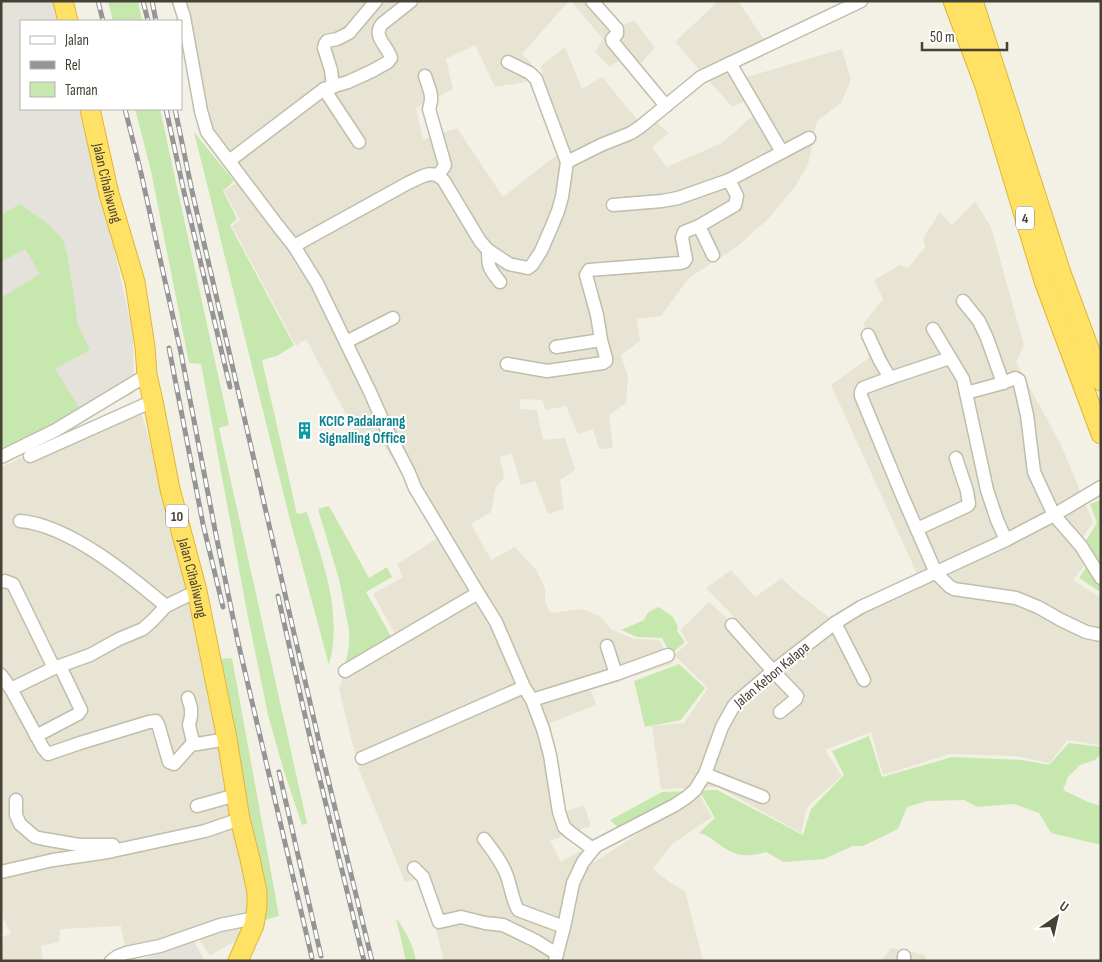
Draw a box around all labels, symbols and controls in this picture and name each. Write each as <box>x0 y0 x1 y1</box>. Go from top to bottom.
legend <box>20 20 182 110</box>
scale bar <box>922 20 1007 52</box>
text: 50 m <box>930 28 955 47</box>
text: Jalan <box>64 31 89 50</box>
text: Rel <box>65 56 81 75</box>
text: Taman <box>65 81 98 100</box>
street label: Jalan Cihaliwung <box>88 140 127 225</box>
road number: 4 <box>1016 207 1034 230</box>
place label: KCIC Padalarang Signalling Office <box>319 412 406 448</box>
building icon: KCIC Padalarang Signalling Office <box>295 420 315 440</box>
road number: 10 <box>166 504 188 528</box>
street label: Jalan Cihaliwung <box>174 535 212 620</box>
street label: Jalan Kebon Kalapa <box>729 638 814 713</box>
north arrow <box>1032 892 1082 942</box>
text: U <box>1056 898 1072 916</box>

